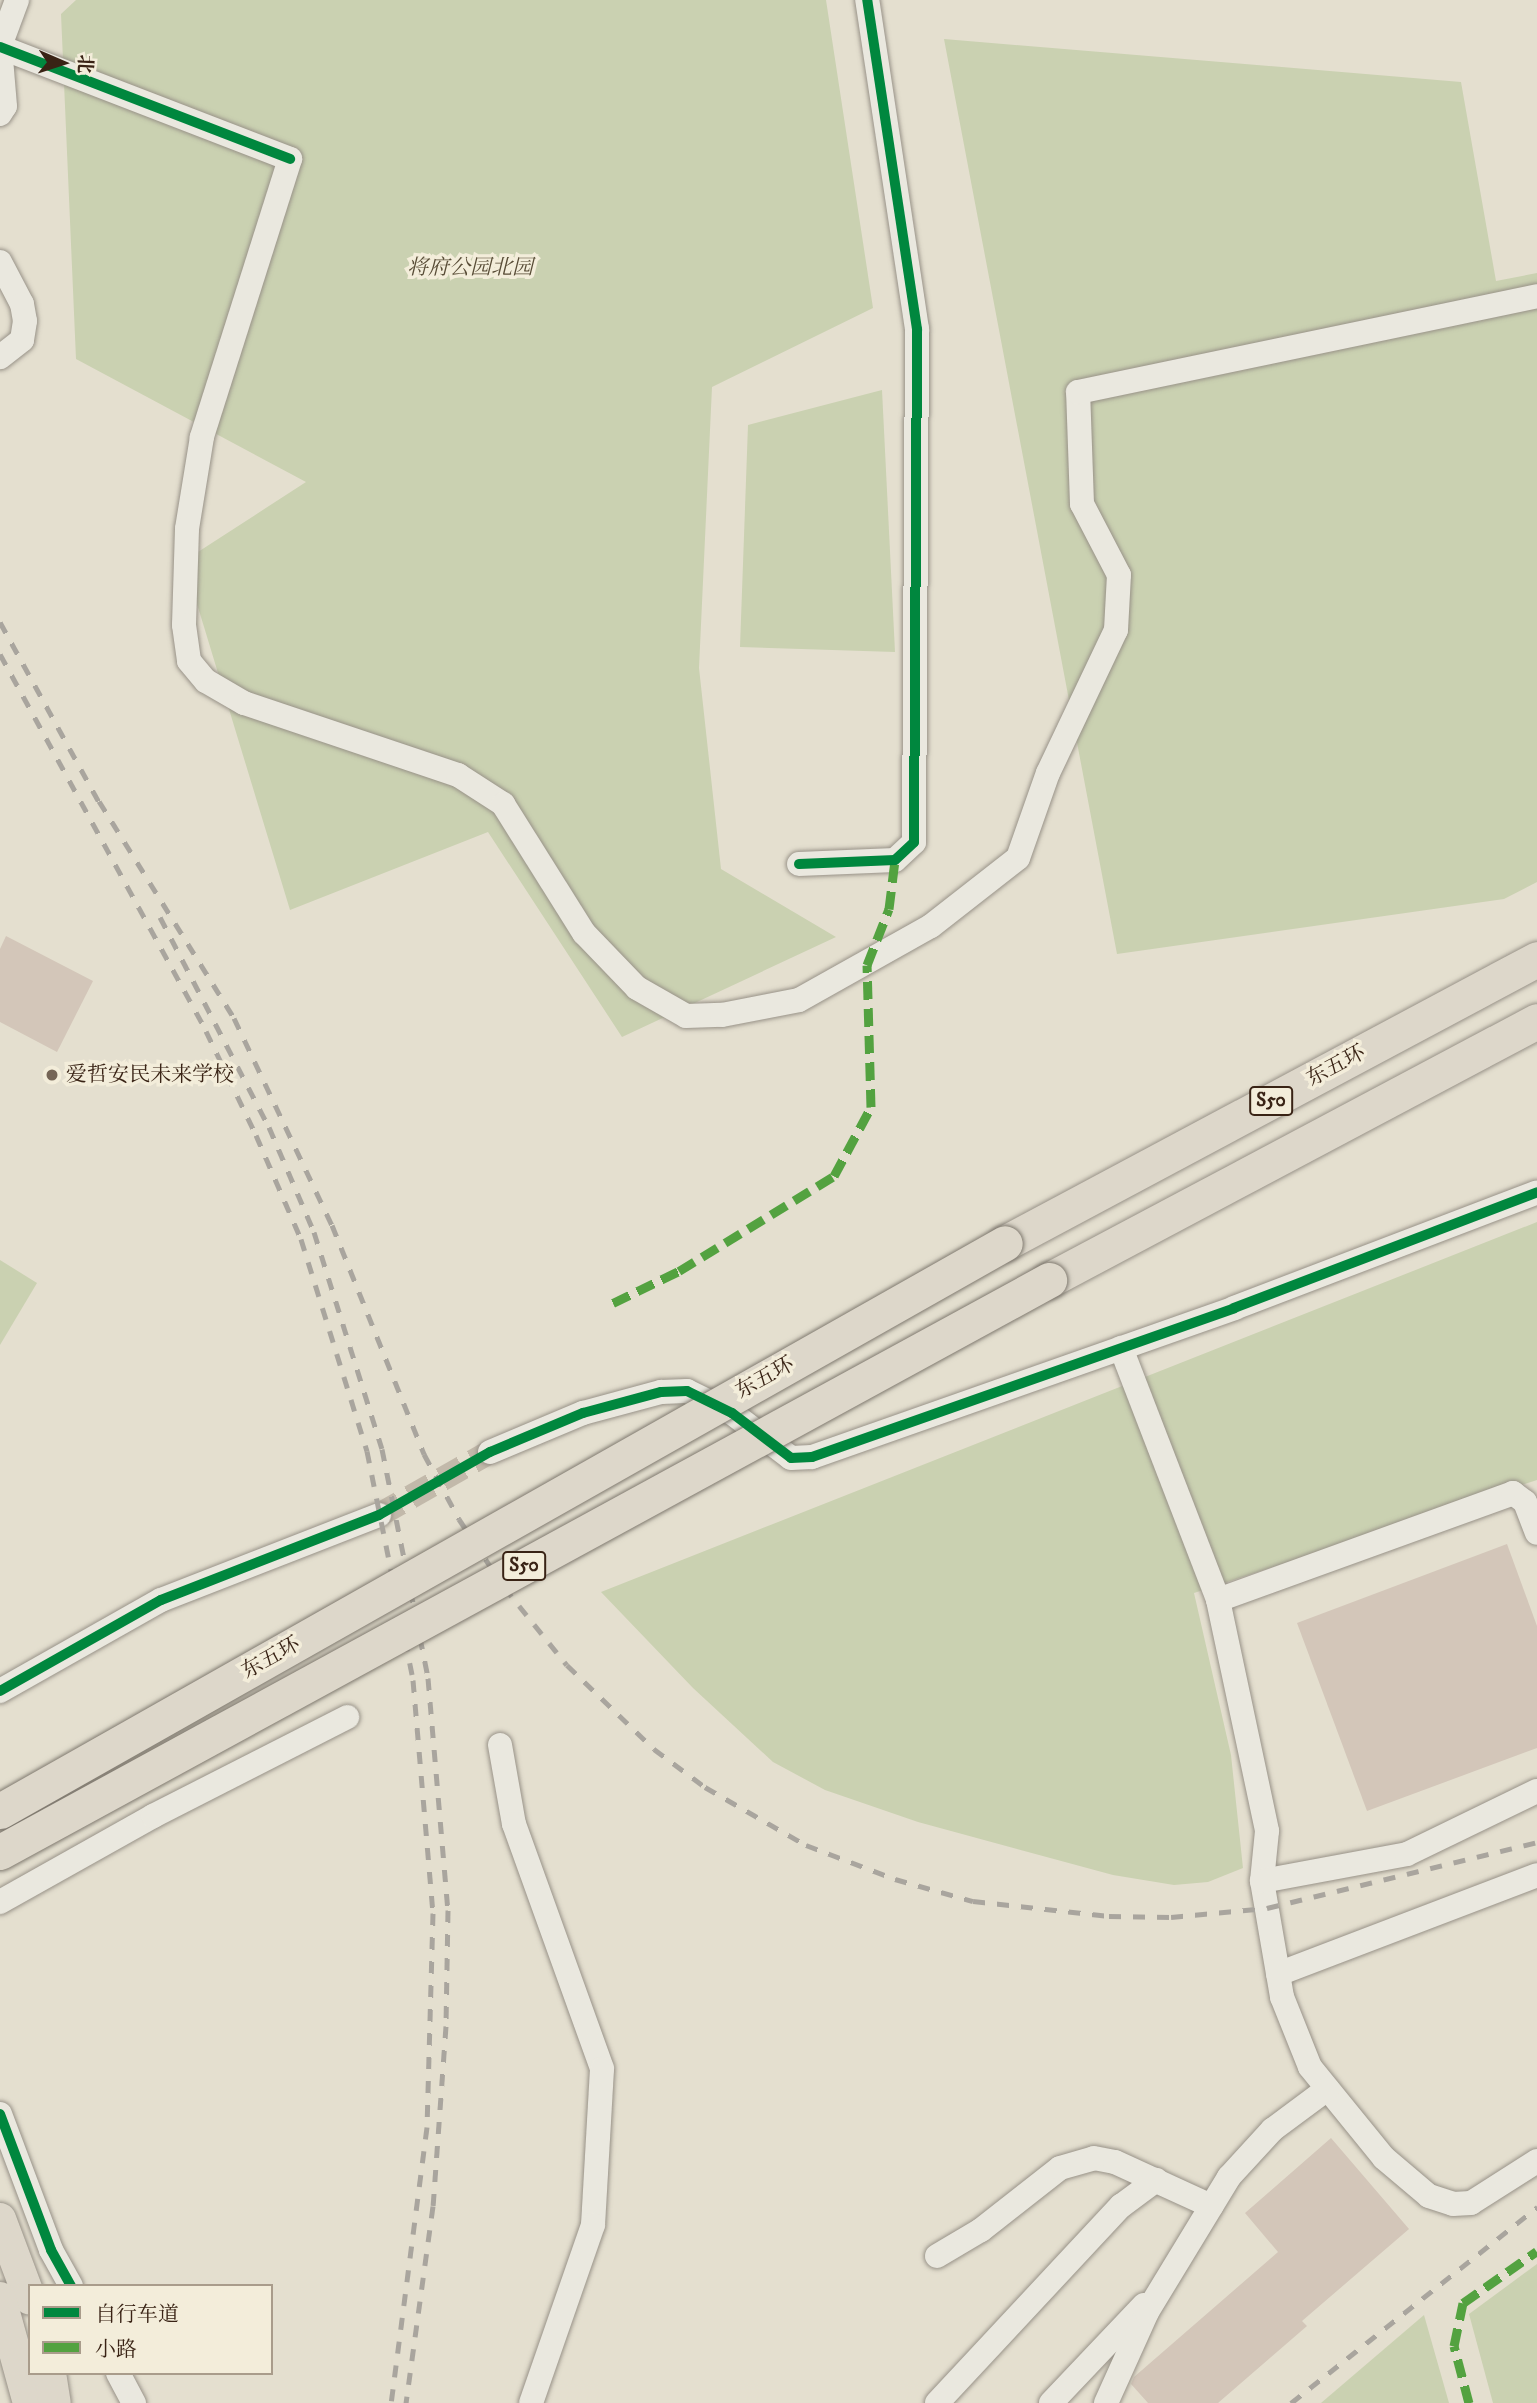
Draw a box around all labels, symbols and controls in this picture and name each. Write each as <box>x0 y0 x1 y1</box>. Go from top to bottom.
north arrow <box>28 28 98 98</box>
text: 北 <box>72 54 96 74</box>
park label: 将府公园北园 <box>407 255 533 281</box>
street label: 东五环 <box>1302 1040 1370 1092</box>
place label: 爱哲安民未来学校 <box>66 1062 234 1088</box>
marker: 爱哲安民未来学校 <box>44 1067 60 1083</box>
road number: S50 <box>1248 1086 1294 1116</box>
street label: 东五环 <box>731 1352 799 1404</box>
road number: S50 <box>501 1550 547 1582</box>
street label: 东五环 <box>237 1632 305 1684</box>
legend <box>28 2284 273 2375</box>
text: 自行车道 <box>95 2302 179 2328</box>
text: 小路 <box>95 2337 137 2363</box>

